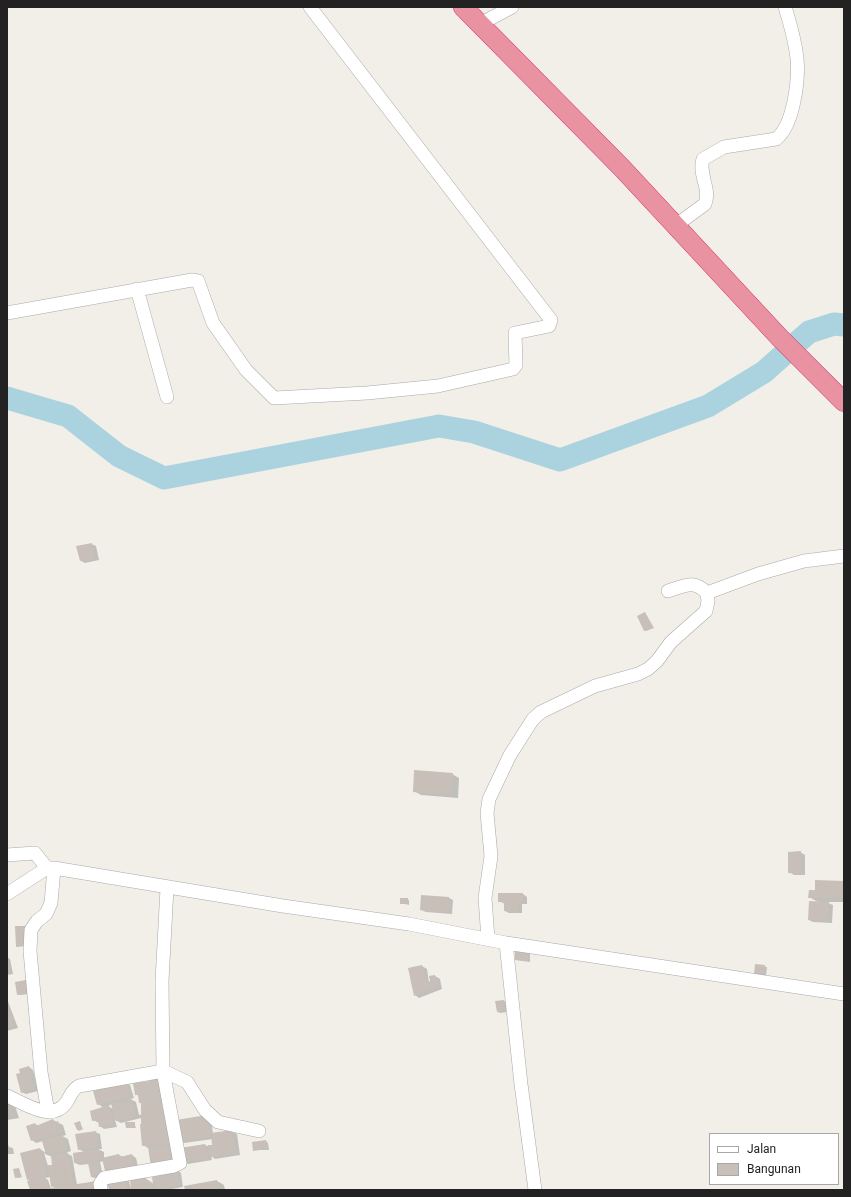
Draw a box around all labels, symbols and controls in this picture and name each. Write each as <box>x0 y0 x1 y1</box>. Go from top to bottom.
legend <box>709 1133 839 1185</box>
text: Jalan <box>747 1142 776 1156</box>
text: Bangunan <box>747 1162 801 1176</box>

